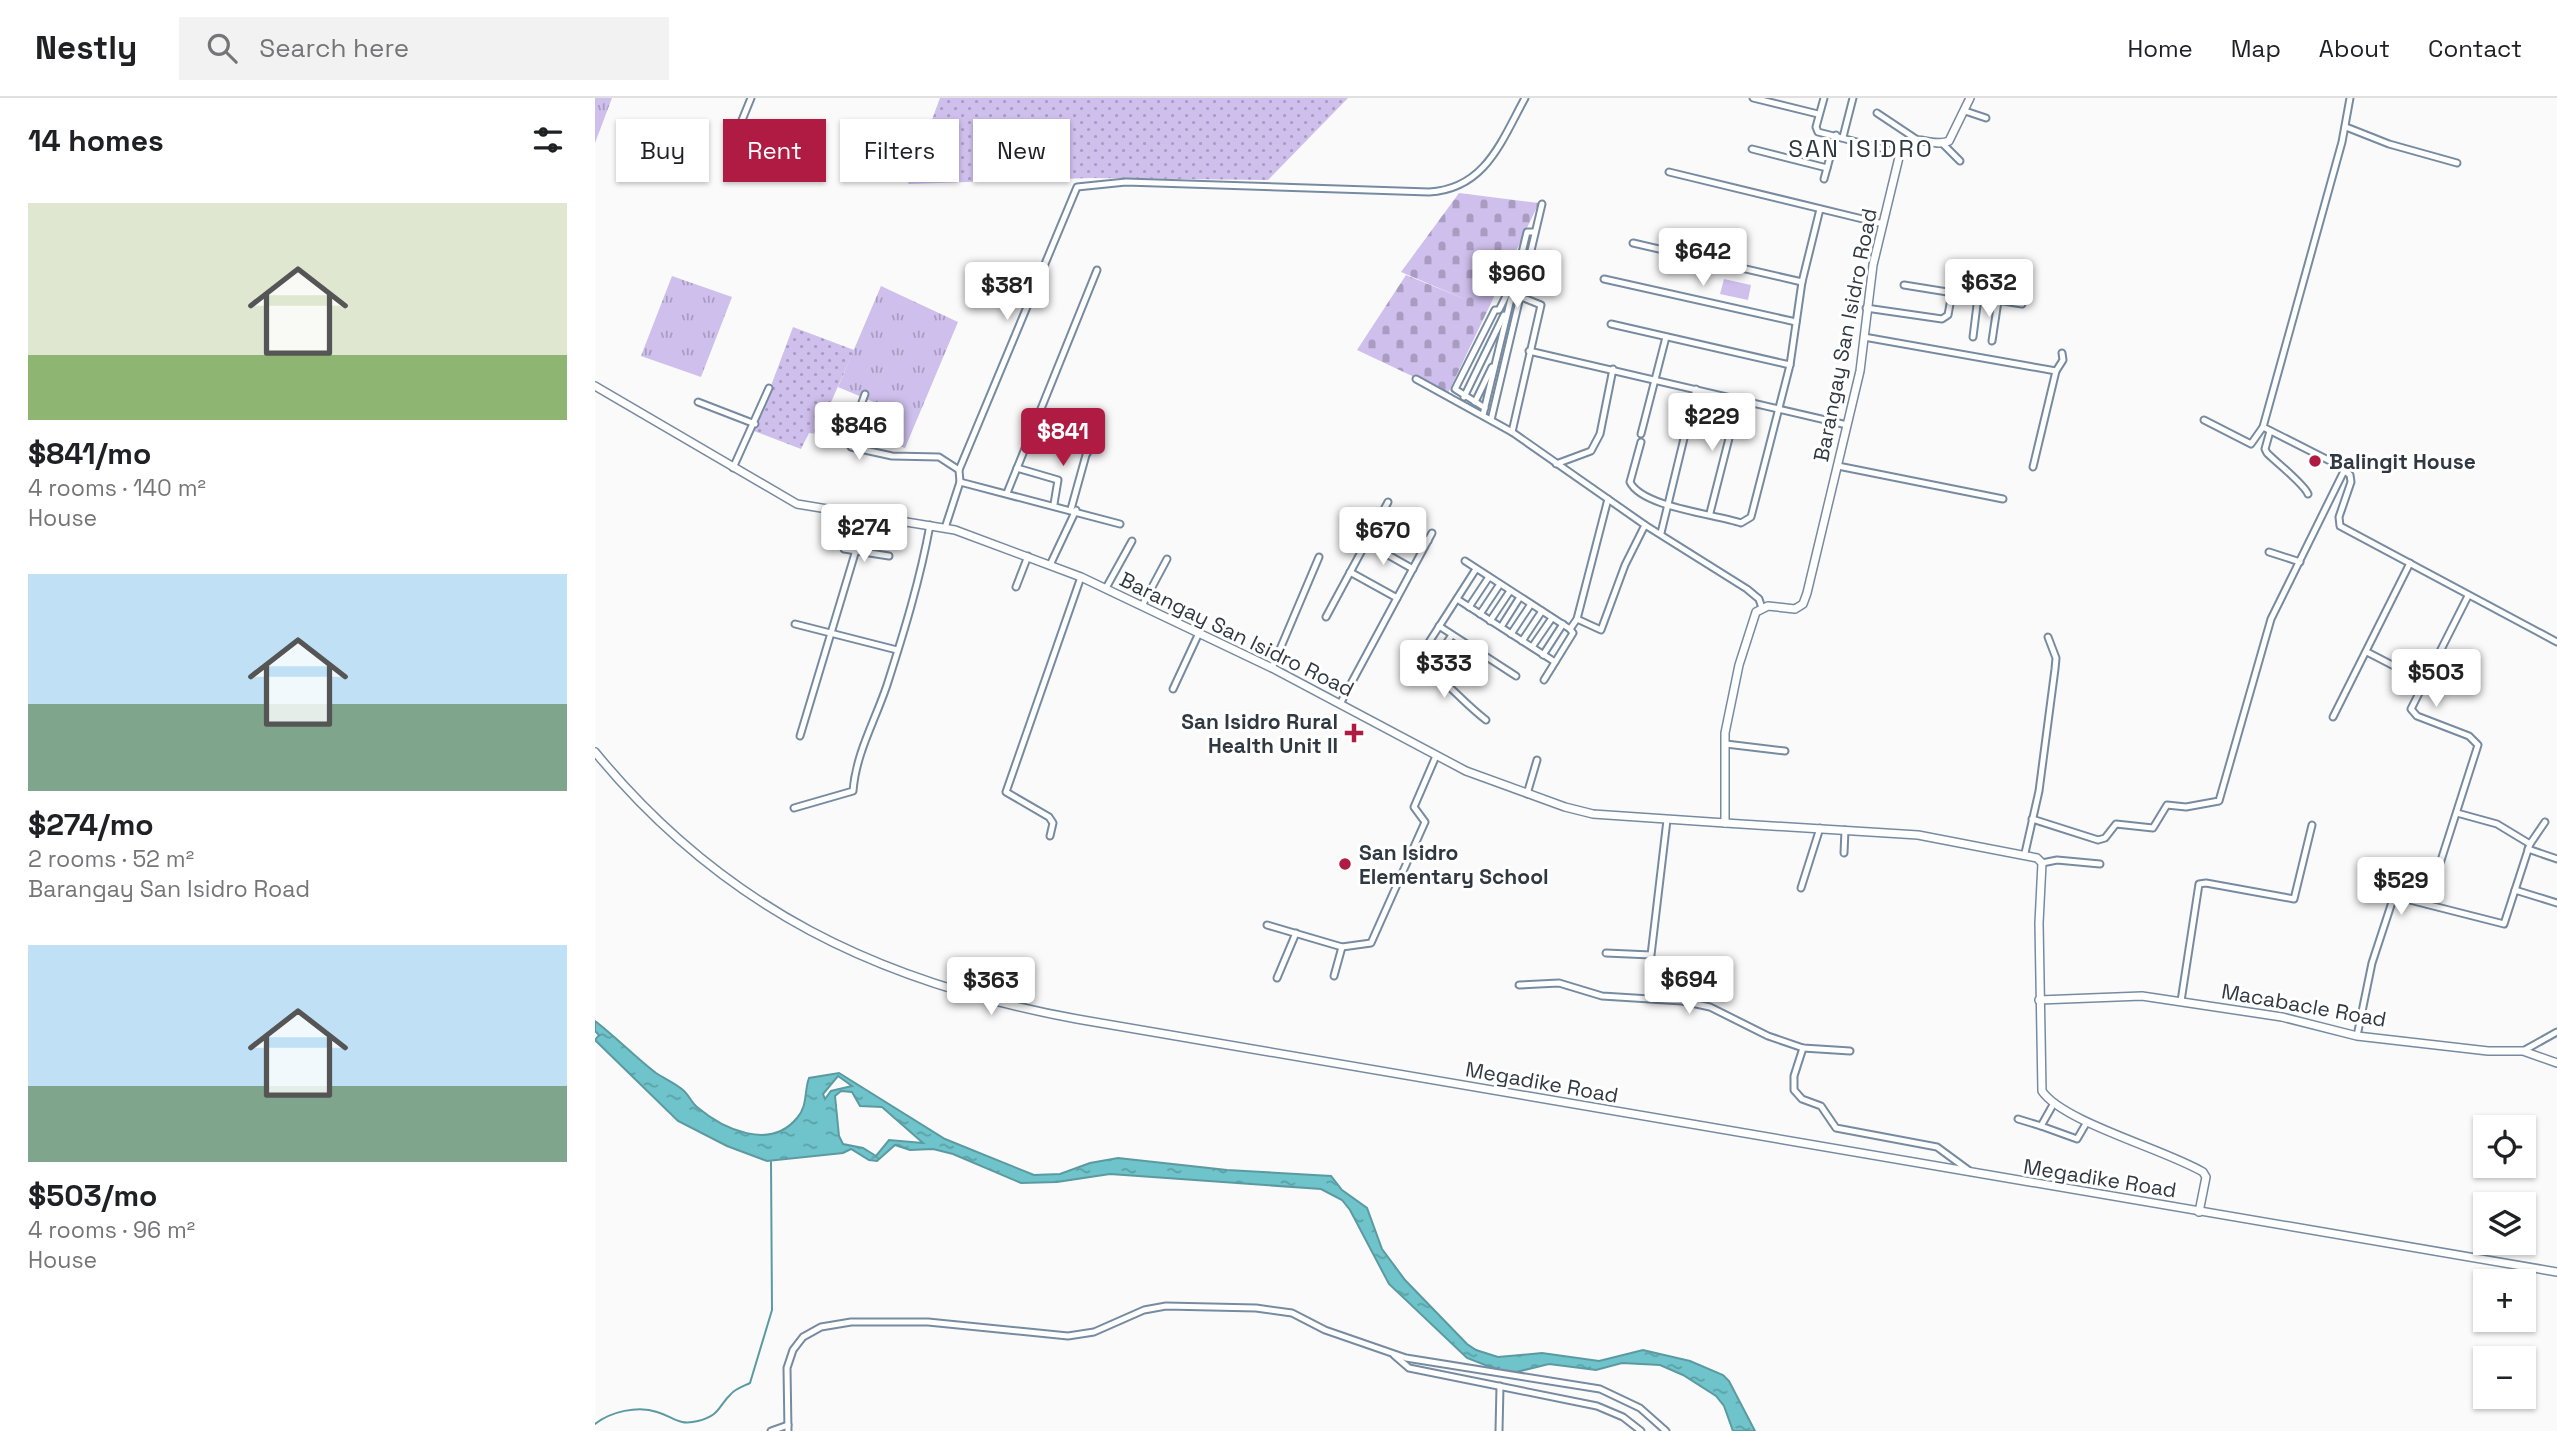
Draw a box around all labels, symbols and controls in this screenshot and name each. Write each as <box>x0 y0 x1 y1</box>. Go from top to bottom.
search box <box>179 17 669 80</box>
text: Nestly <box>35 27 137 69</box>
icon: search <box>203 29 241 67</box>
text: Search here <box>259 31 409 65</box>
text: Home <box>2127 33 2193 64</box>
text: Map <box>2231 33 2281 64</box>
text: About <box>2319 33 2390 64</box>
text: Contact <box>2428 33 2522 64</box>
chip: Buy <box>616 119 709 182</box>
chip: Rent <box>723 119 826 182</box>
chip: Filters <box>840 119 959 182</box>
chip: New <box>973 119 1070 182</box>
text: 14 homes <box>28 121 164 160</box>
icon: filters <box>529 121 567 159</box>
district label: SAN ISIDRO <box>1788 133 1934 164</box>
street label: Barangay San Isidro Road <box>1807 206 1883 464</box>
pin: $642 <box>1662 228 1744 288</box>
text: $642 <box>1675 236 1731 266</box>
icon: home <box>235 248 361 374</box>
pin: $960 <box>1476 250 1558 310</box>
text: $960 <box>1488 258 1546 288</box>
pin: $632 <box>1948 260 2030 319</box>
pin: $381 <box>966 262 1048 322</box>
text: $632 <box>1961 267 2017 297</box>
text: $381 <box>981 270 1033 300</box>
pin: $229 <box>1671 394 1753 453</box>
text: $229 <box>1684 401 1740 431</box>
pin: $846 <box>818 402 900 462</box>
pin: $841 <box>1022 408 1104 468</box>
text: $846 <box>831 410 887 440</box>
text: $841 <box>1037 416 1089 446</box>
text: $841/mo <box>28 434 151 473</box>
place label: Balingit House <box>2329 448 2476 475</box>
marker: Balingit House <box>2307 453 2323 469</box>
text: 4 rooms · 140 m² <box>28 473 206 503</box>
text: House <box>28 503 97 533</box>
pin: $274 <box>823 504 905 564</box>
pin: $670 <box>1342 508 1424 567</box>
text: $274 <box>837 512 891 542</box>
text: $670 <box>1355 515 1411 545</box>
street label: Barangay San Isidro Road <box>1115 565 1359 703</box>
icon: home <box>235 619 361 745</box>
pin: $333 <box>1403 640 1485 700</box>
text: $333 <box>1416 648 1472 678</box>
pin: $503 <box>2395 650 2477 709</box>
text: $503 <box>2408 657 2464 687</box>
place label: San Isidro Rural Health Unit II <box>1181 708 1338 759</box>
marker: San Isidro Rural Health Unit II <box>1344 723 1364 743</box>
text: $274/mo <box>28 805 154 844</box>
place label: San Isidro Elementary School <box>1359 839 1549 890</box>
text: 2 rooms · 52 m² <box>28 844 194 874</box>
marker: San Isidro Elementary School <box>1337 856 1353 872</box>
pin: $529 <box>2360 858 2442 917</box>
text: $529 <box>2373 865 2429 895</box>
text: Barangay San Isidro Road <box>28 874 310 904</box>
pin: $694 <box>1648 956 1730 1016</box>
pin: $363 <box>950 958 1032 1017</box>
text: $694 <box>1661 964 1718 994</box>
text: $363 <box>963 965 1019 995</box>
street label: Macabacle Road <box>2219 977 2389 1033</box>
icon: home <box>235 990 361 1116</box>
street label: Megadike Road <box>1464 1055 1620 1109</box>
map controls <box>2473 1115 2536 1409</box>
button: locate <box>2473 1115 2536 1178</box>
street label: Megadike Road <box>2022 1153 2178 1203</box>
text: $503/mo <box>28 1176 157 1215</box>
button: layers <box>2473 1192 2536 1255</box>
text: 4 rooms · 96 m² <box>28 1215 195 1245</box>
text: House <box>28 1245 97 1275</box>
button: + <box>2473 1269 2536 1332</box>
button: − <box>2473 1346 2536 1409</box>

